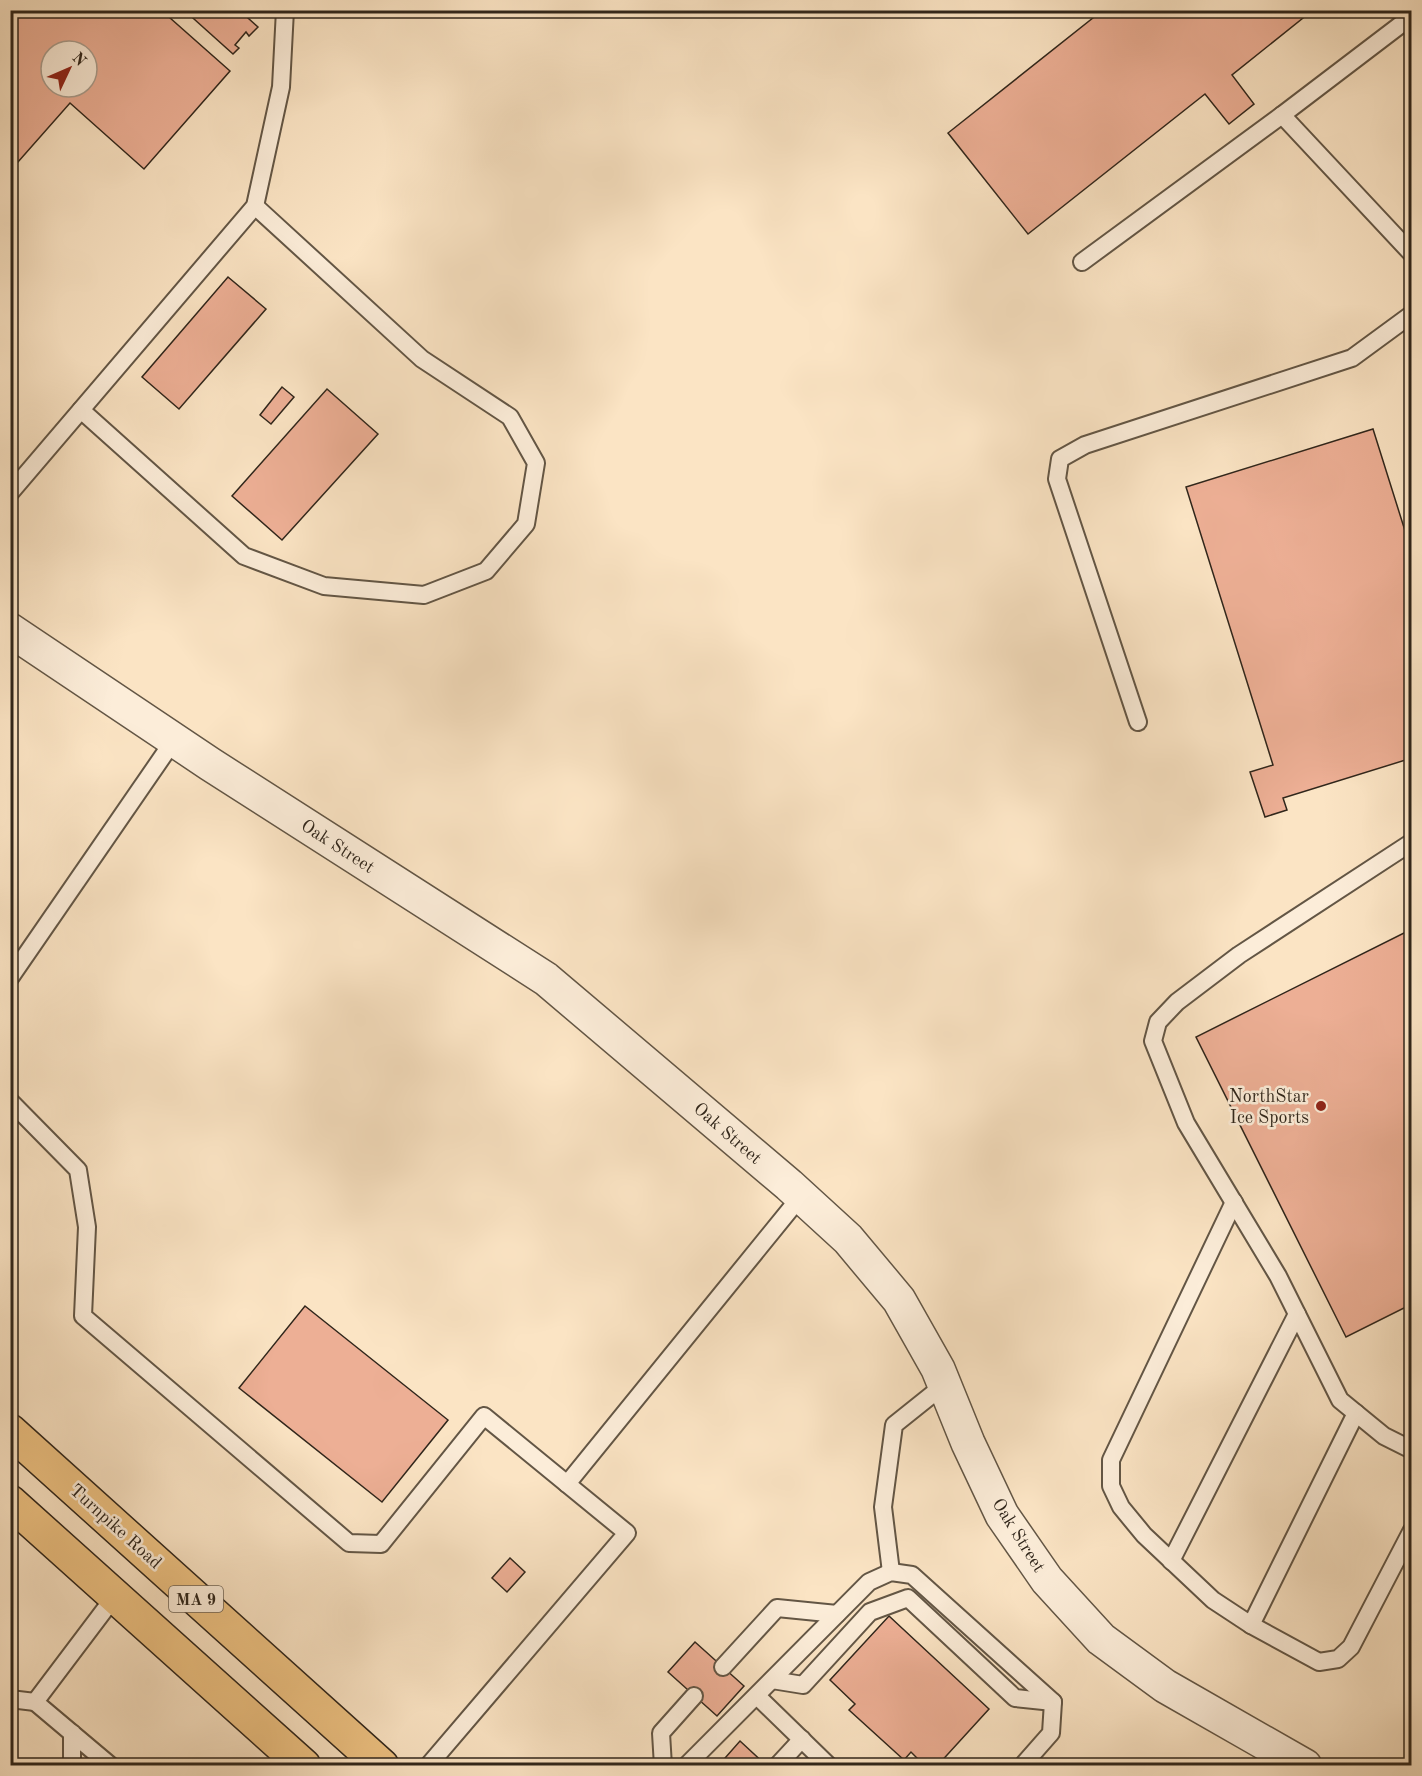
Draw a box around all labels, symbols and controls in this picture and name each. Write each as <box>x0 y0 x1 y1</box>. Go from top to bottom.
north arrow <box>39 39 99 99</box>
text: N <box>68 50 89 70</box>
street label: Oak Street <box>297 817 377 877</box>
place label: NorthStar Ice Sports <box>1229 1088 1310 1127</box>
marker: NorthStar Ice Sports <box>1314 1099 1328 1113</box>
street label: Oak Street <box>690 1100 765 1168</box>
street label: Turnpike Road <box>66 1481 165 1572</box>
street label: Oak Street <box>988 1495 1048 1576</box>
road number: MA 9 <box>169 1586 223 1612</box>

